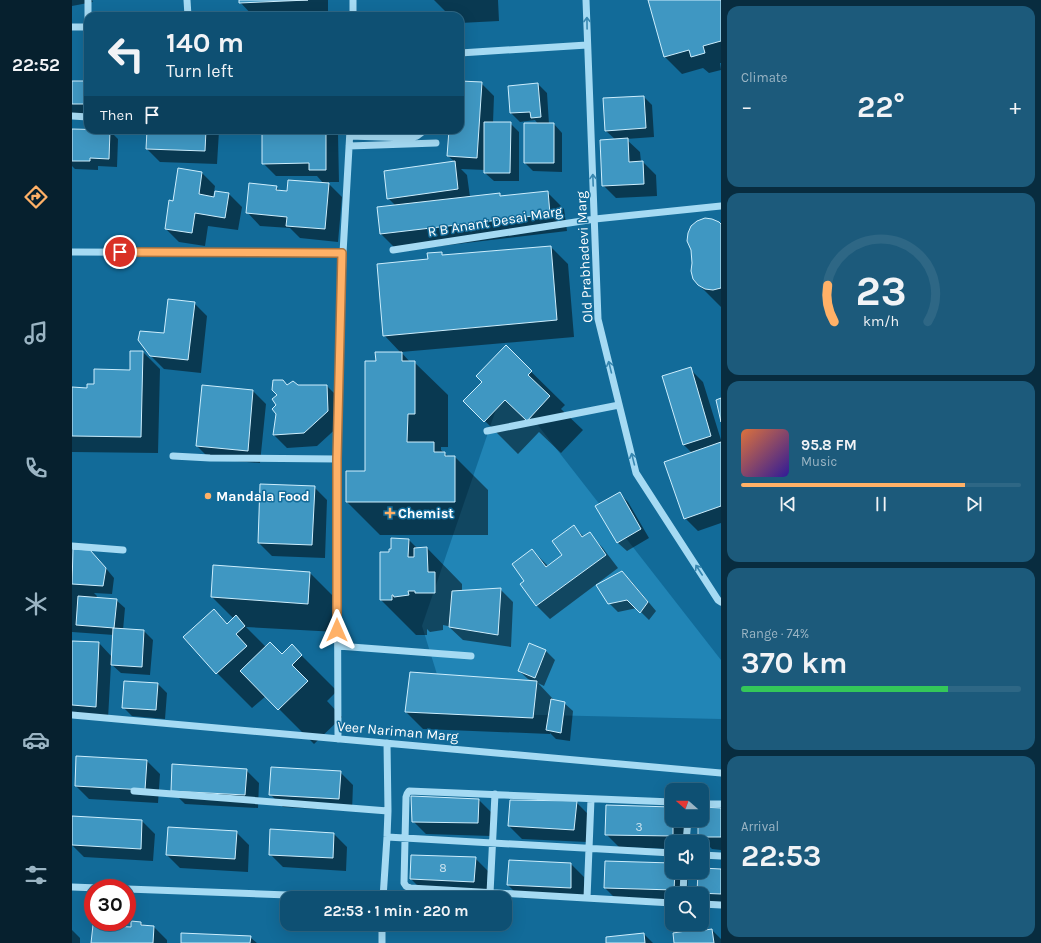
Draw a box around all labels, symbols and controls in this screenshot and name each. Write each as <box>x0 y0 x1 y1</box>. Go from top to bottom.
one-way arrow <box>583 17 591 30</box>
text: 140 m <box>166 26 244 59</box>
icon: left <box>100 28 152 80</box>
text: 22:52 <box>12 54 60 76</box>
text: Turn left <box>166 60 234 82</box>
text: Climate <box>741 70 787 85</box>
text: 22° <box>857 89 905 125</box>
text: − <box>741 94 753 120</box>
text: + <box>1009 94 1021 120</box>
icon: arrive <box>141 104 163 126</box>
text: Then <box>100 106 133 124</box>
one-way arrow <box>589 174 597 187</box>
icon: directions <box>22 183 50 211</box>
street label: Old Prabhadevi Marg <box>573 191 596 323</box>
street label: R B Anant Desai Marg <box>426 202 564 241</box>
pin <box>103 235 137 269</box>
icon: arrive <box>109 241 131 263</box>
text: 23 <box>855 267 907 315</box>
text: km/h <box>863 313 899 330</box>
icon: music <box>22 319 50 347</box>
one-way arrow <box>606 361 613 374</box>
text: 95.8 FM <box>801 436 857 454</box>
one-way arrow <box>628 453 636 466</box>
icon: phone <box>22 454 50 482</box>
text: Music <box>801 454 837 469</box>
place label: Mandala Food <box>216 488 310 505</box>
marker: Mandala Food <box>203 491 213 501</box>
icon: previous <box>777 493 799 515</box>
icon: pause <box>870 493 892 515</box>
icon: next <box>963 493 985 515</box>
place label: Chemist <box>398 505 454 522</box>
marker: Chemist <box>385 508 395 518</box>
one-way arrow <box>695 565 703 576</box>
icon: climate <box>22 590 50 618</box>
position arrow <box>316 609 358 651</box>
text: Range · 74% <box>741 626 809 641</box>
text: 370 km <box>741 645 847 681</box>
street label: Veer Nariman Marg <box>337 718 459 745</box>
icon: car <box>22 726 50 754</box>
north arrow <box>665 783 709 827</box>
map controls <box>665 783 709 931</box>
text: Arrival <box>741 819 779 834</box>
house number: 3 <box>635 820 643 834</box>
button: sound <box>665 835 709 879</box>
text: 22:53 <box>741 838 822 874</box>
icon: filters <box>22 861 50 889</box>
house number: 8 <box>439 861 447 875</box>
speed limit sign: 30 <box>84 879 136 931</box>
button: search <box>665 887 709 931</box>
text: 22:53 · 1 min · 220 m <box>323 902 469 920</box>

